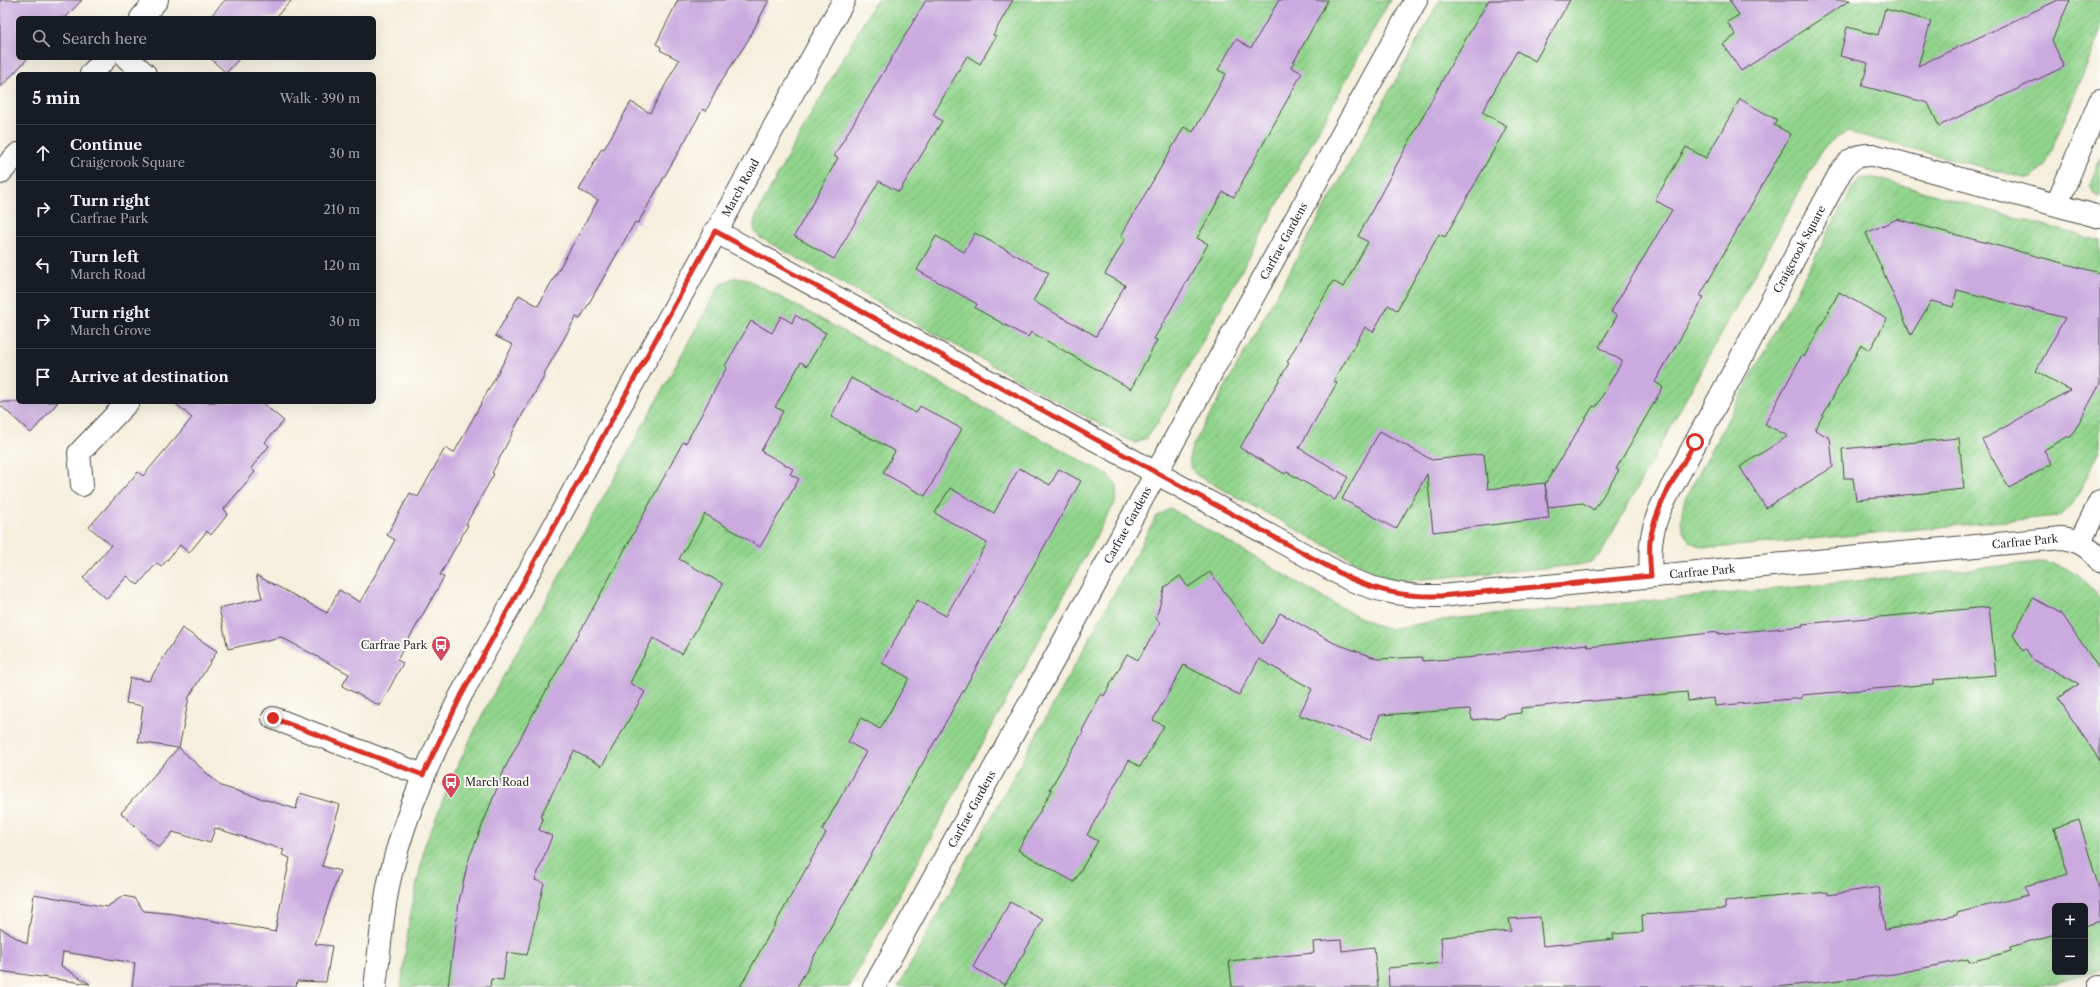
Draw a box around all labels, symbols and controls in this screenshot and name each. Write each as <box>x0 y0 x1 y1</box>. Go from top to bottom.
search box <box>16 16 376 60</box>
icon: search <box>30 27 52 49</box>
text: Search here <box>62 29 147 48</box>
text: 5 min <box>32 88 80 108</box>
text: Walk · 390 m <box>280 90 360 106</box>
text: Continue <box>70 135 142 154</box>
icon: ahead <box>32 142 54 164</box>
text: 30 m <box>329 145 360 161</box>
text: Craigcrook Square <box>70 154 185 170</box>
street label: March Road <box>719 156 762 219</box>
text: Turn right <box>70 191 150 210</box>
icon: right <box>32 198 54 220</box>
street label: Carfrae Gardens <box>1257 200 1311 282</box>
text: 210 m <box>323 201 360 217</box>
street label: Craigcrook Square <box>1770 203 1828 295</box>
text: Carfrae Park <box>70 210 148 226</box>
text: Turn left <box>70 247 139 266</box>
icon: left <box>32 254 54 276</box>
text: 120 m <box>323 257 360 273</box>
text: March Road <box>70 266 146 282</box>
text: Turn right <box>70 303 150 322</box>
icon: right <box>32 310 54 332</box>
text: 30 m <box>329 313 360 329</box>
text: March Grove <box>70 322 151 338</box>
icon: arrive <box>32 366 54 388</box>
text: Arrive at destination <box>70 367 229 386</box>
route start <box>1686 433 1704 451</box>
street label: Carfrae Gardens <box>1101 484 1155 566</box>
street label: Carfrae Park <box>1991 531 2059 552</box>
street label: Carfrae Park <box>1669 561 1737 582</box>
bus stop icon: Carfrae Park <box>430 634 452 662</box>
place label: Carfrae Park <box>361 638 428 652</box>
route end <box>264 709 282 727</box>
street label: Carfrae Gardens <box>945 768 999 850</box>
bus stop icon: March Road <box>440 771 462 799</box>
place label: March Road <box>465 775 529 789</box>
map controls <box>2052 903 2088 975</box>
button: + <box>2052 903 2088 939</box>
button: − <box>2052 939 2088 975</box>

